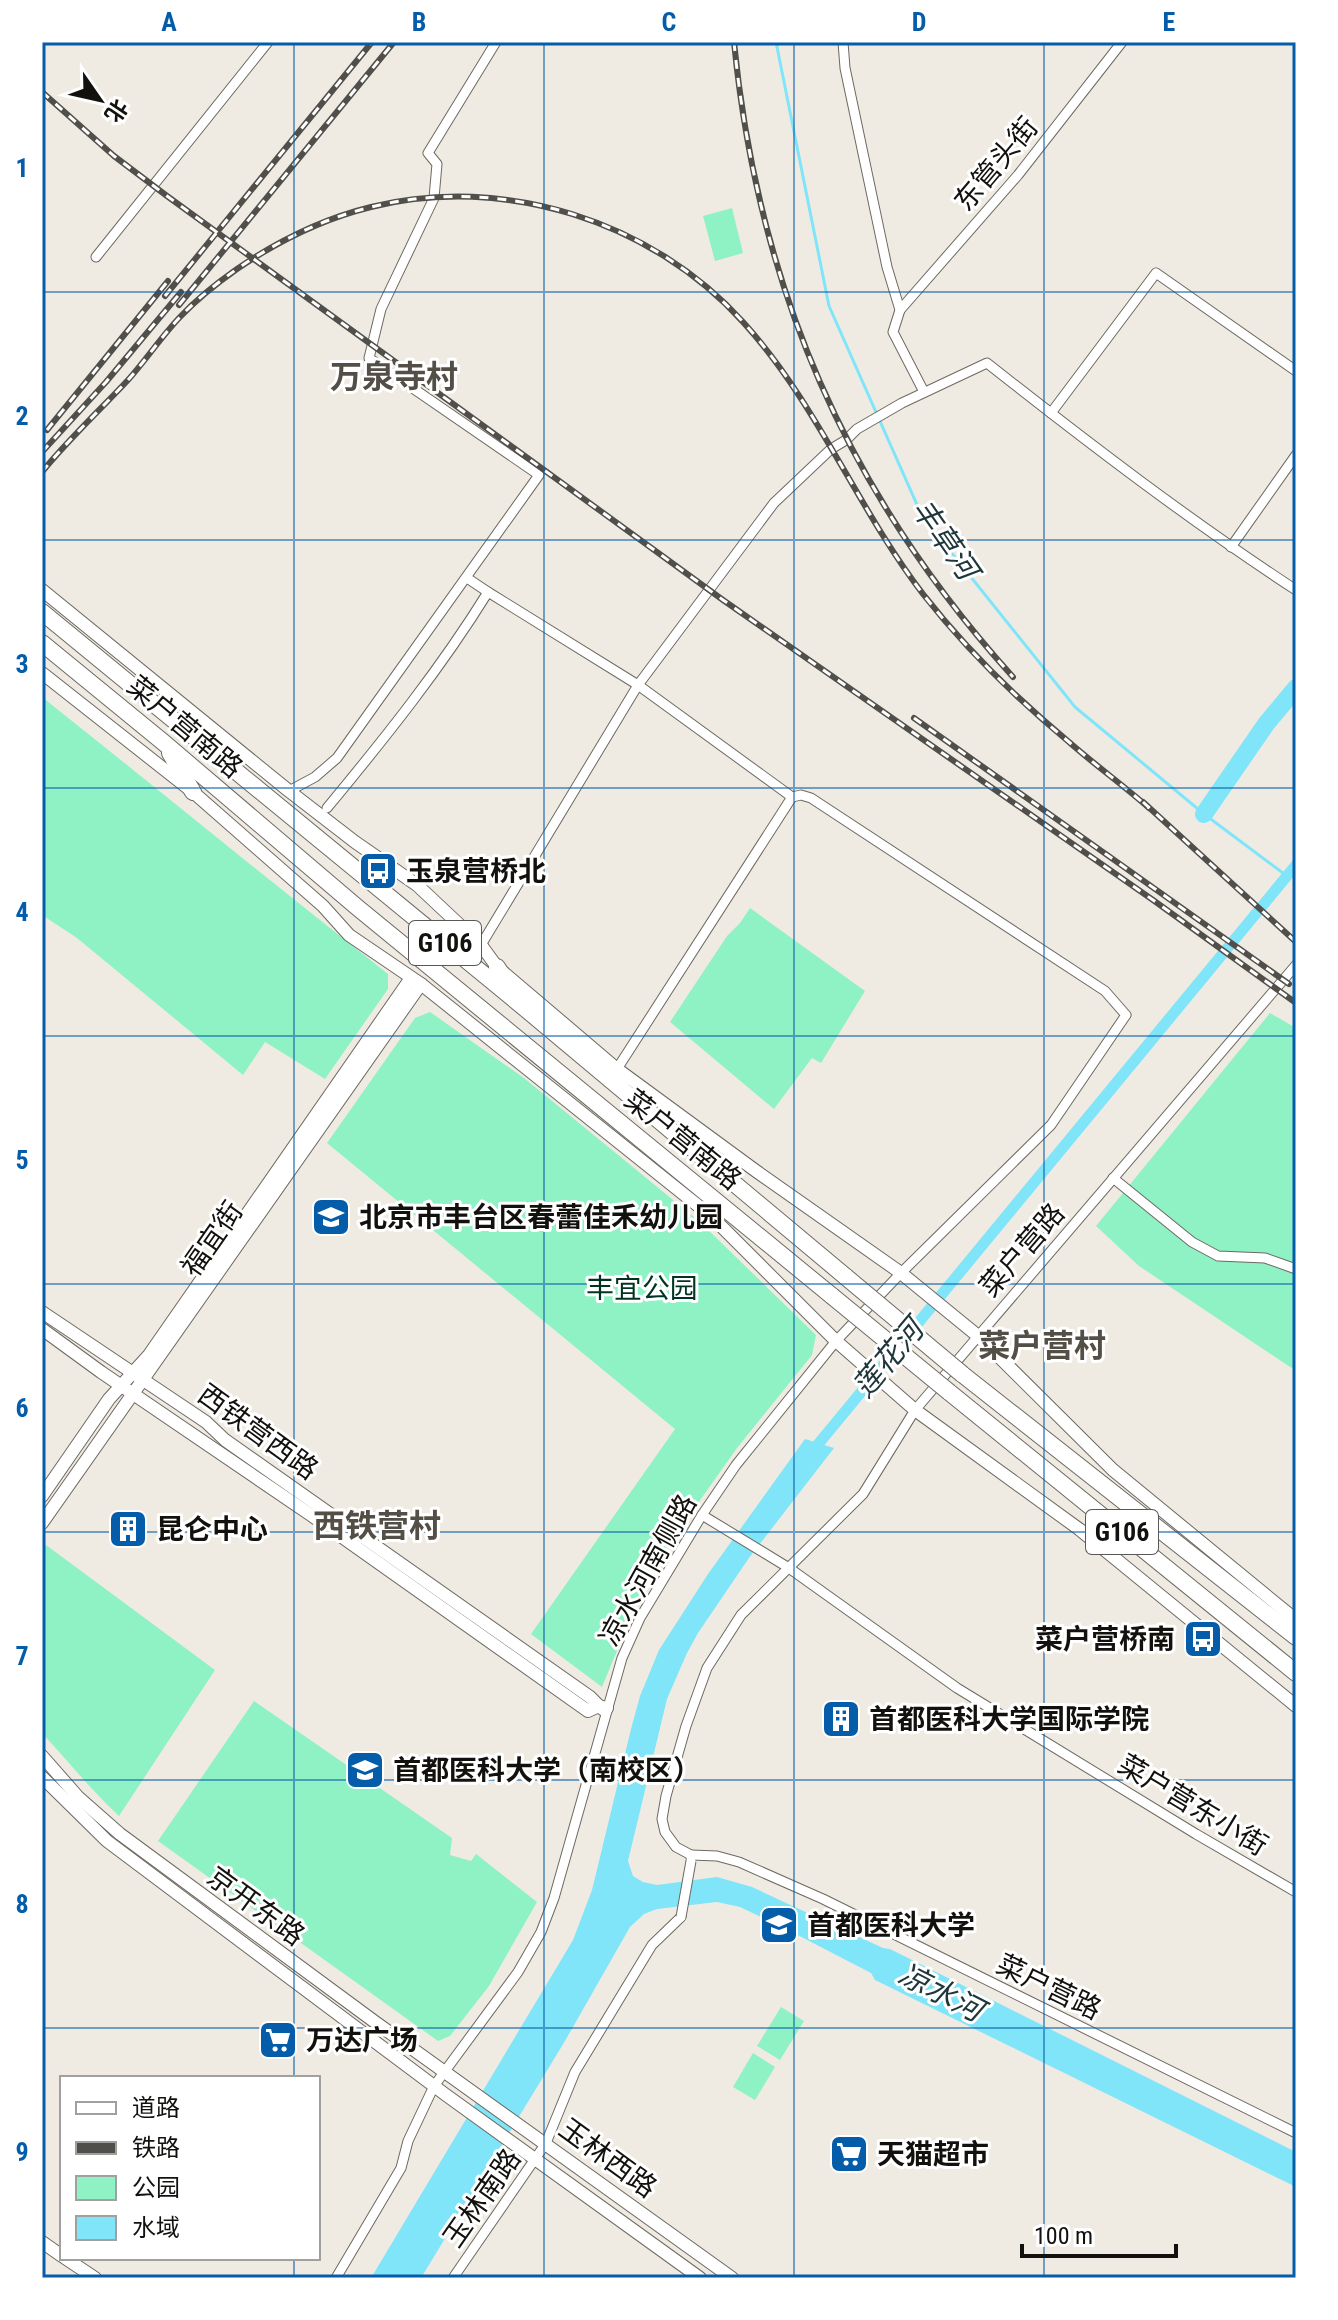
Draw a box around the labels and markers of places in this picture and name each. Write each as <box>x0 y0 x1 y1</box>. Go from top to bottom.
bus stop icon: 玉泉营桥北 <box>357 850 399 892</box>
place label: 玉泉营桥北 <box>406 855 546 888</box>
school or university icon: 北京市丰台区春蕾佳禾幼儿园 <box>310 1196 352 1238</box>
place label: 北京市丰台区春蕾佳禾幼儿园 <box>359 1201 723 1234</box>
building icon: 昆仑中心 <box>107 1508 149 1550</box>
place label: 昆仑中心 <box>156 1513 268 1546</box>
bus stop icon: 菜户营桥南 <box>1182 1618 1224 1660</box>
place label: 菜户营桥南 <box>1035 1623 1175 1656</box>
building icon: 首都医科大学国际学院 <box>820 1698 862 1740</box>
place label: 首都医科大学国际学院 <box>869 1703 1149 1736</box>
school or university icon: 首都医科大学（南校区） <box>344 1749 386 1791</box>
place label: 首都医科大学（南校区） <box>393 1754 701 1787</box>
school or university icon: 首都医科大学 <box>758 1904 800 1946</box>
place label: 首都医科大学 <box>807 1909 975 1942</box>
supermarket icon: 万达广场 <box>257 2019 299 2061</box>
place label: 万达广场 <box>306 2024 418 2057</box>
supermarket icon: 天猫超市 <box>828 2133 870 2175</box>
place label: 天猫超市 <box>877 2138 989 2171</box>

